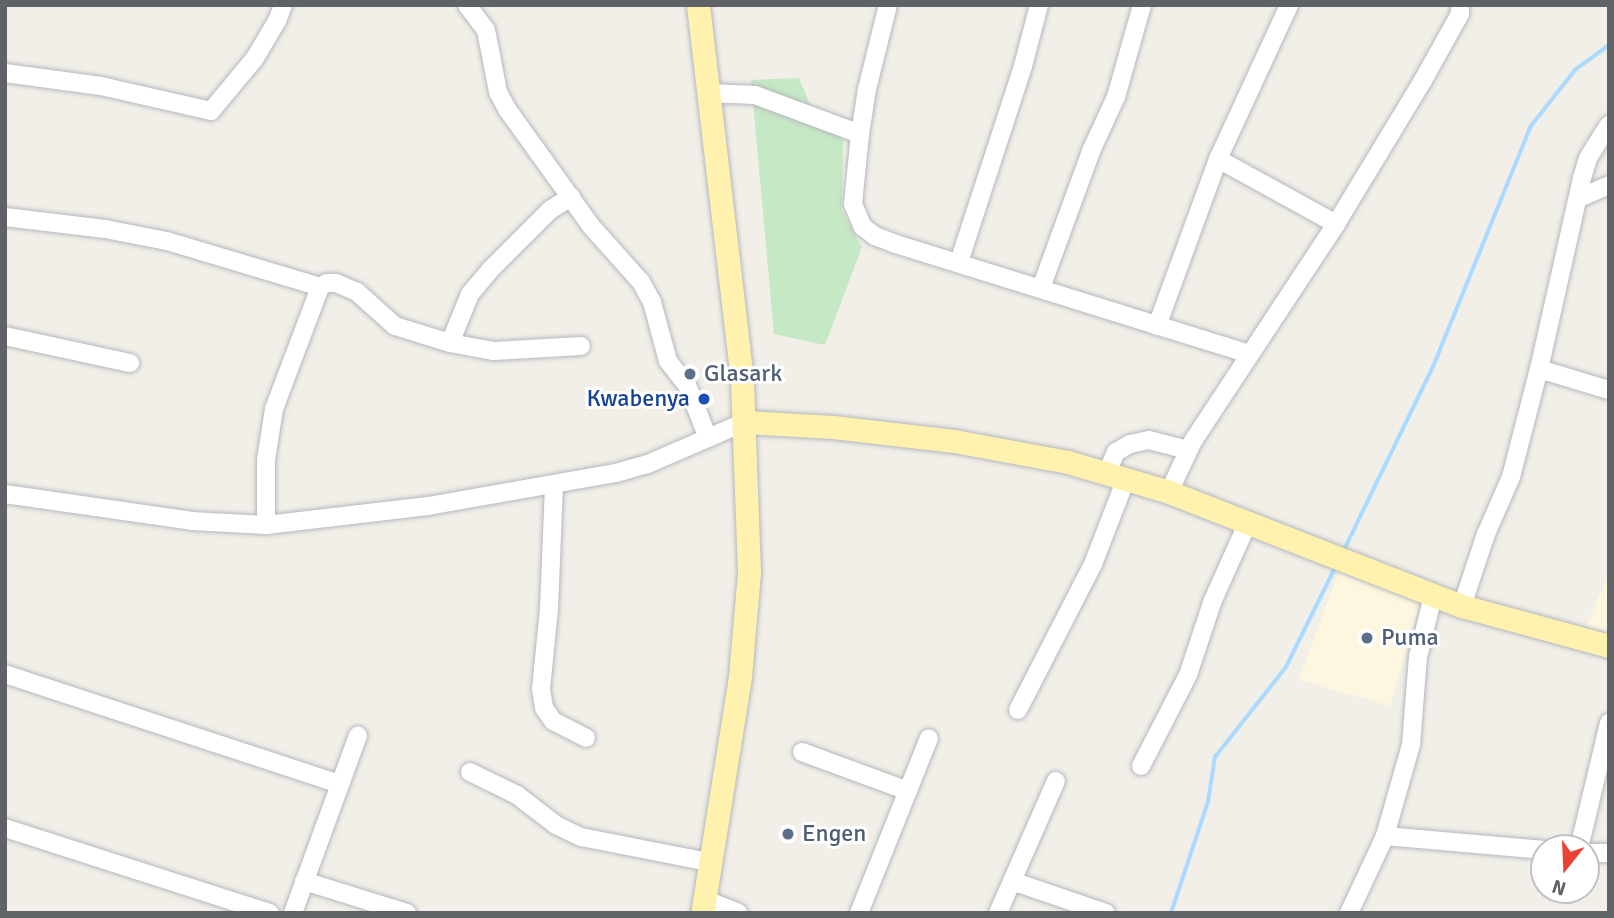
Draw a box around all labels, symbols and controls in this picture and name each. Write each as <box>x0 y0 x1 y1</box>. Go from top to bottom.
place label: Glasark <box>704 360 782 388</box>
marker: Glasark <box>682 366 698 382</box>
place label: Kwabenya <box>587 385 690 413</box>
marker: Kwabenya <box>696 391 712 407</box>
place label: Puma <box>1381 624 1439 652</box>
marker: Puma <box>1359 630 1375 646</box>
place label: Engen <box>802 820 866 848</box>
marker: Engen <box>780 826 796 842</box>
north arrow <box>1530 834 1600 904</box>
text: N <box>1549 874 1569 901</box>

